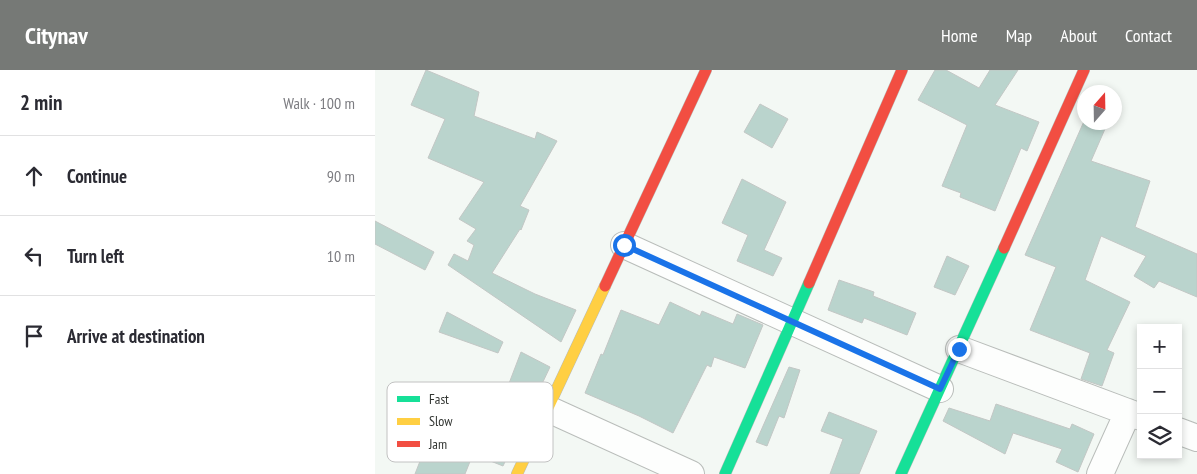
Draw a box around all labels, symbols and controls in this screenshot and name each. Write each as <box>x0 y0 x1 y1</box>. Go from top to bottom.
text: Citynav <box>25 20 88 51</box>
text: Home <box>941 24 978 47</box>
text: Map <box>1006 24 1032 47</box>
text: About <box>1060 24 1097 47</box>
text: Contact <box>1125 24 1172 47</box>
north arrow <box>1077 85 1122 130</box>
text: 2 min <box>20 89 62 116</box>
text: Walk · 100 m <box>283 93 355 113</box>
icon: ahead <box>20 162 48 190</box>
text: Continue <box>67 164 127 188</box>
text: 90 m <box>327 166 355 186</box>
route start <box>613 234 636 257</box>
icon: left <box>20 242 48 270</box>
text: Turn left <box>67 244 124 268</box>
text: 10 m <box>327 246 355 266</box>
icon: arrive <box>20 322 48 350</box>
text: Arrive at destination <box>67 324 205 348</box>
map controls <box>1137 324 1182 459</box>
button: + <box>1137 324 1182 369</box>
route end <box>948 338 971 361</box>
button: − <box>1137 369 1182 414</box>
legend <box>387 382 553 462</box>
text: Fast <box>429 390 449 408</box>
text: Slow <box>429 412 453 430</box>
button: layers <box>1137 414 1182 459</box>
text: Jam <box>428 435 447 453</box>

